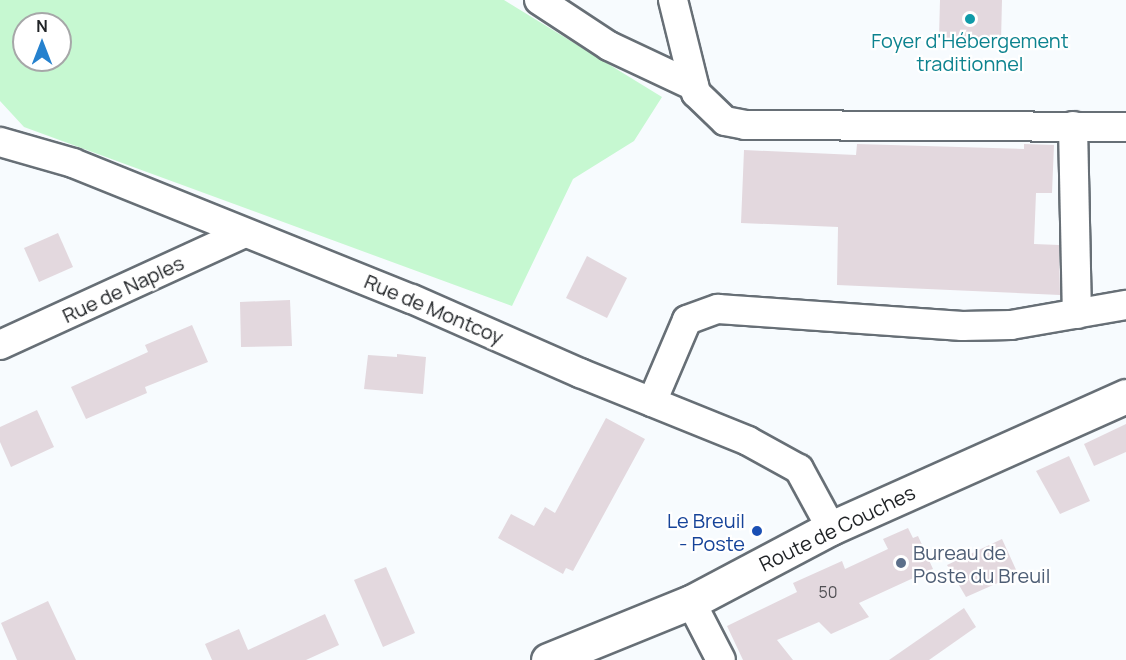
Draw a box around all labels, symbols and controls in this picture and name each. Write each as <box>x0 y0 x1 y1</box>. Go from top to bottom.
north arrow <box>12 12 72 72</box>
marker: Foyer d'Hébergement traditionnel <box>963 12 977 26</box>
text: N <box>36 15 48 37</box>
place label: Foyer d'Hébergement traditionnel <box>871 28 1069 75</box>
street label: Rue de Naples <box>58 250 188 328</box>
street label: Rue de Montcoy <box>361 269 507 349</box>
street label: Route de Couches <box>755 480 919 576</box>
place label: Le Breuil - Poste <box>667 508 745 555</box>
marker: Le Breuil - Poste <box>750 524 764 538</box>
place label: Bureau de Poste du Breuil <box>913 540 1050 587</box>
marker: Bureau de Poste du Breuil <box>894 556 908 570</box>
house number: 50 <box>819 582 837 602</box>

